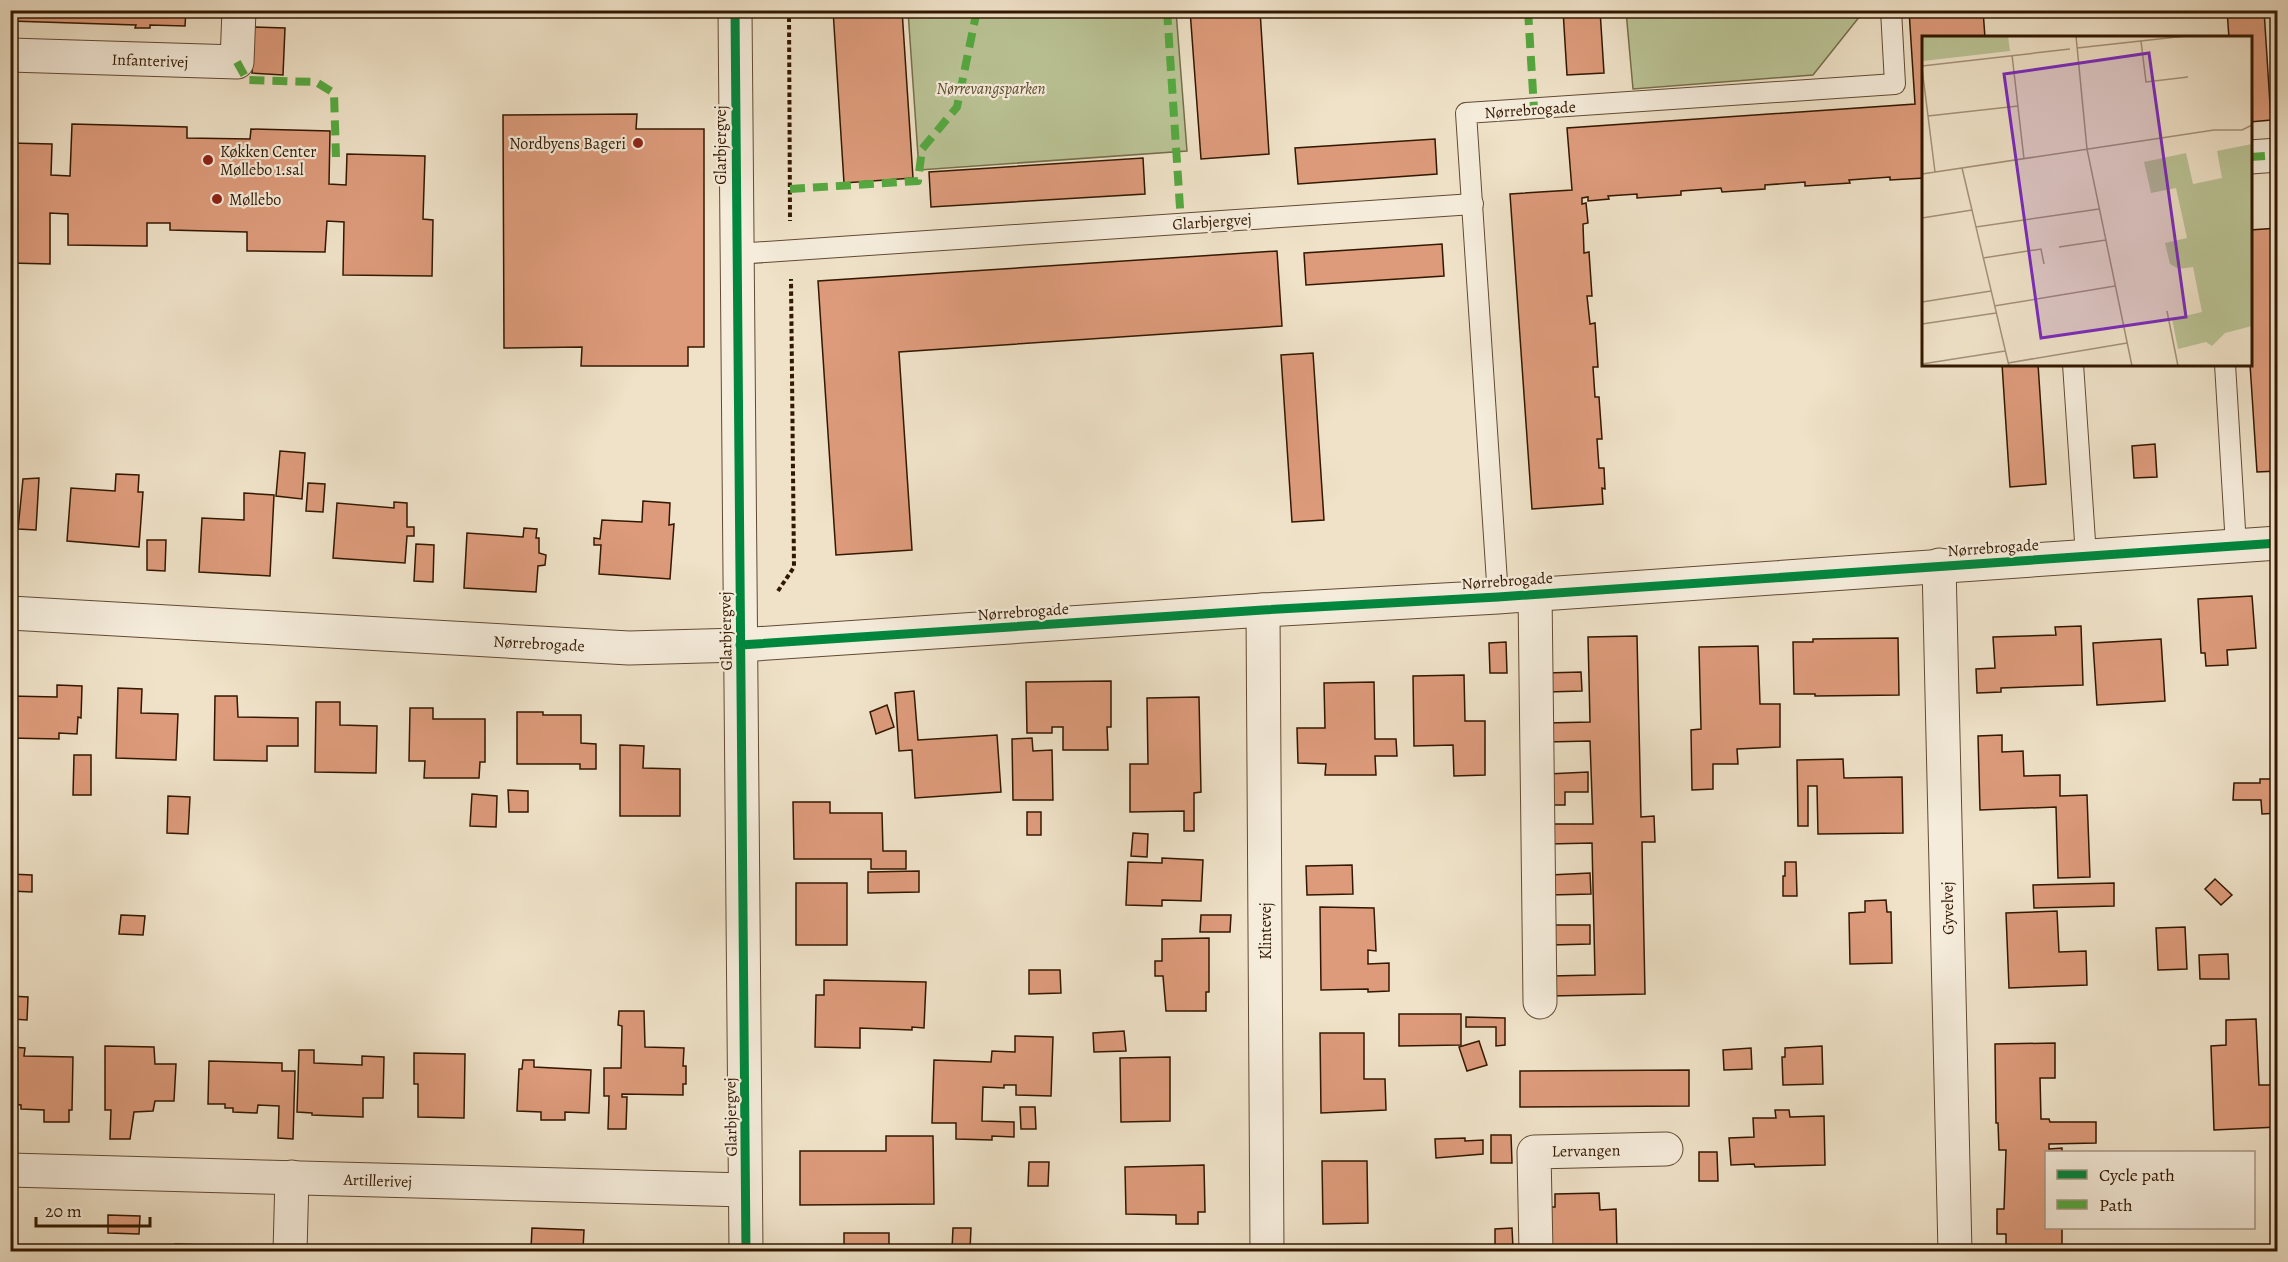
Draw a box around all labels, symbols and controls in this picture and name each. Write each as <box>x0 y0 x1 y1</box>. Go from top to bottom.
inset map <box>1922 36 2252 366</box>
street label: Infanterivej <box>111 49 189 73</box>
park label: Nørrevangsparken <box>936 78 1046 100</box>
street label: Nørrebrogade <box>1484 96 1576 124</box>
street label: Glarbjergvej <box>710 105 732 185</box>
place label: Nordbyens Bageri <box>509 133 626 155</box>
marker: Nordbyens Bageri <box>631 136 645 150</box>
place label: Køkken Center Møllebo 1.sal <box>220 141 316 181</box>
marker: Køkken Center Møllebo 1.sal <box>201 153 215 167</box>
place label: Møllebo <box>229 189 281 211</box>
marker: Møllebo <box>210 192 224 206</box>
street label: Glarbjergvej <box>1172 208 1252 236</box>
street label: Nørrebrogade <box>1947 534 2039 562</box>
street label: Nørrebrogade <box>1461 567 1553 595</box>
street label: Glarbjergvej <box>714 591 738 671</box>
street label: Nørrebrogade <box>977 598 1069 626</box>
street label: Nørrebrogade <box>493 631 585 657</box>
street label: Gyvelvej <box>1937 881 1959 935</box>
street label: Klintevej <box>1255 902 1277 960</box>
street label: Glarbjergvej <box>719 1077 743 1157</box>
street label: Lervangen <box>1551 1139 1621 1163</box>
legend <box>2045 1151 2255 1229</box>
text: Cycle path <box>2099 1163 2175 1187</box>
street label: Artillerivej <box>342 1169 413 1193</box>
scale bar <box>36 1190 150 1228</box>
text: Path <box>2099 1193 2133 1217</box>
text: 20 m <box>45 1199 82 1223</box>

